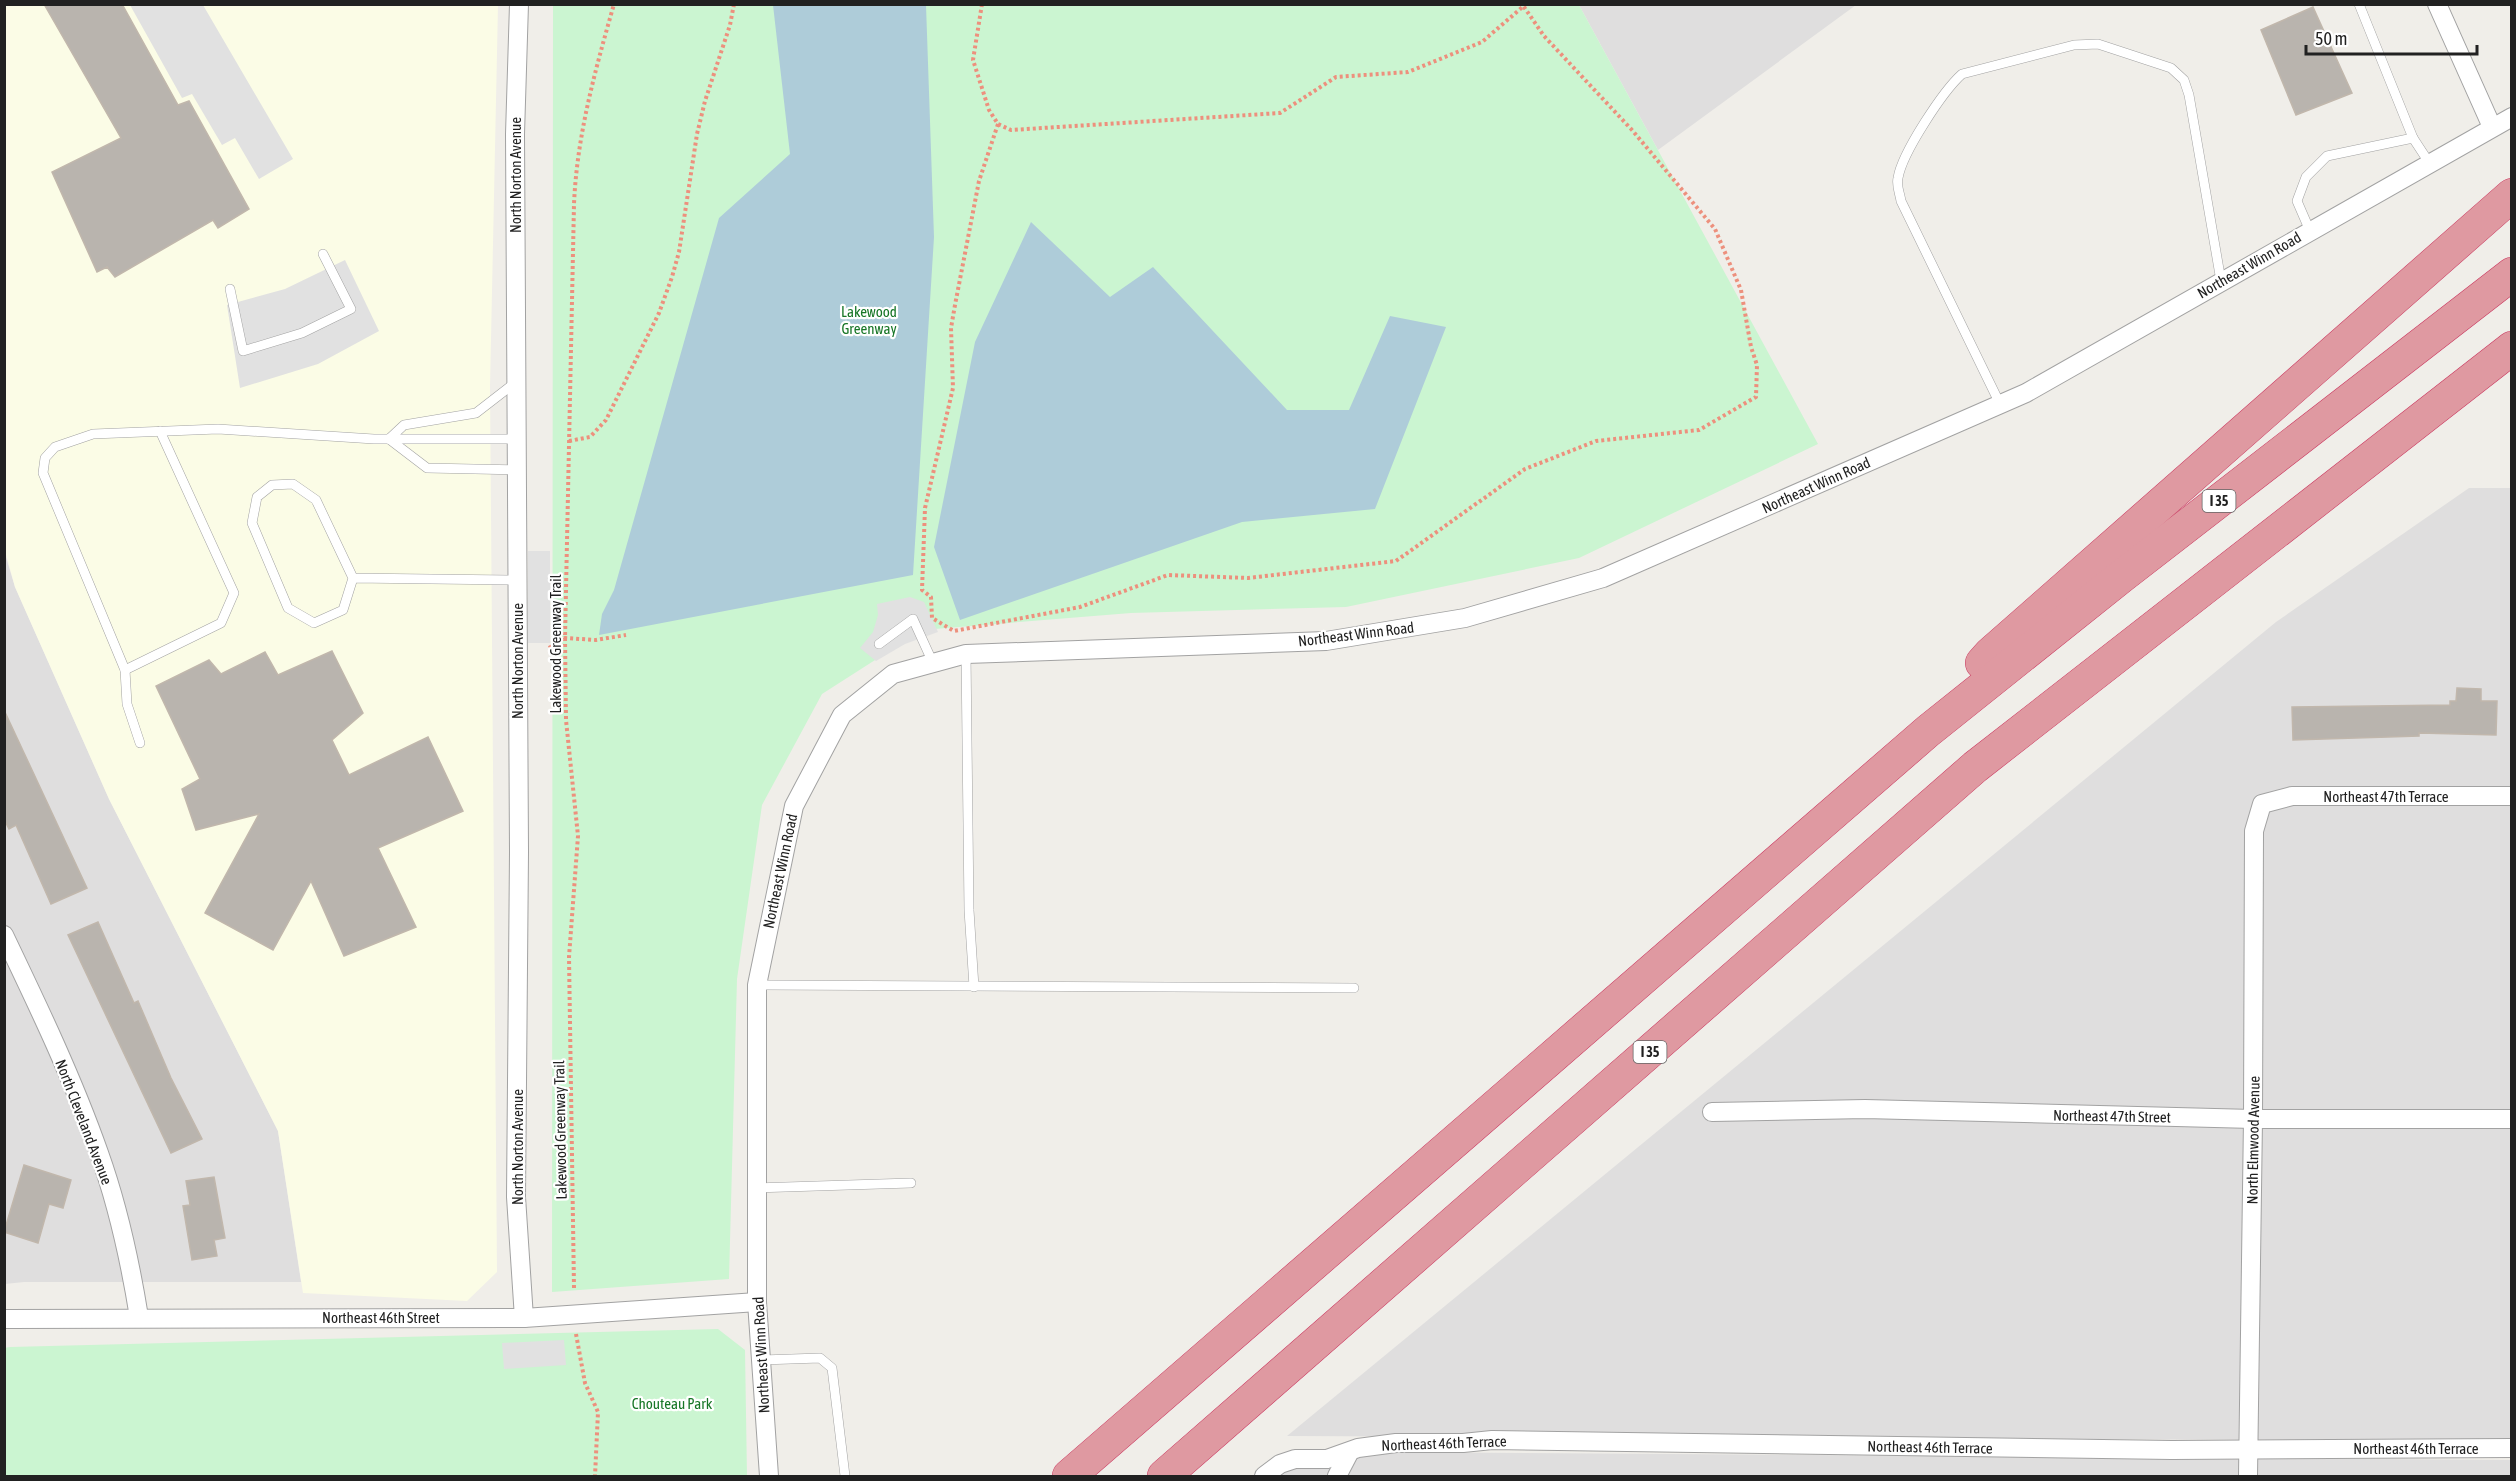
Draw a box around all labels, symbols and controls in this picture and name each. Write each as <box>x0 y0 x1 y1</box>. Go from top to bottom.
scale bar <box>2306 18 2477 56</box>
text: 50 m <box>2315 28 2347 49</box>
street label: North Norton Avenue <box>507 117 524 233</box>
street label: Northeast Winn Road <box>2194 228 2304 302</box>
park label: Lakewood Greenway <box>841 303 897 337</box>
street label: Northeast Winn Road <box>1759 453 1873 517</box>
road number: I 35 <box>2202 490 2236 512</box>
street label: Lakewood Greenway Trail <box>547 574 564 714</box>
street label: North Norton Avenue <box>509 603 526 719</box>
street label: Northeast Winn Road <box>1297 618 1415 650</box>
street label: Northeast 47th Terrace <box>2323 788 2449 805</box>
street label: Northeast Winn Road <box>760 812 800 930</box>
road number: I 35 <box>1634 1041 1666 1063</box>
street label: North Cleveland Avenue <box>52 1057 116 1187</box>
street label: Lakewood Greenway Trail <box>550 1060 570 1200</box>
street label: North Elmwood Avenue <box>2243 1075 2263 1204</box>
street label: North Norton Avenue <box>509 1089 526 1205</box>
street label: Northeast 47th Street <box>2053 1106 2171 1126</box>
street label: Northeast Winn Road <box>749 1296 773 1414</box>
street label: Northeast 46th Street <box>322 1309 440 1326</box>
park label: Chouteau Park <box>632 1395 713 1412</box>
street label: Northeast 46th Terrace <box>1381 1432 1507 1454</box>
street label: Northeast 46th Terrace <box>1867 1437 1993 1457</box>
street label: Northeast 46th Terrace <box>2353 1440 2479 1457</box>

